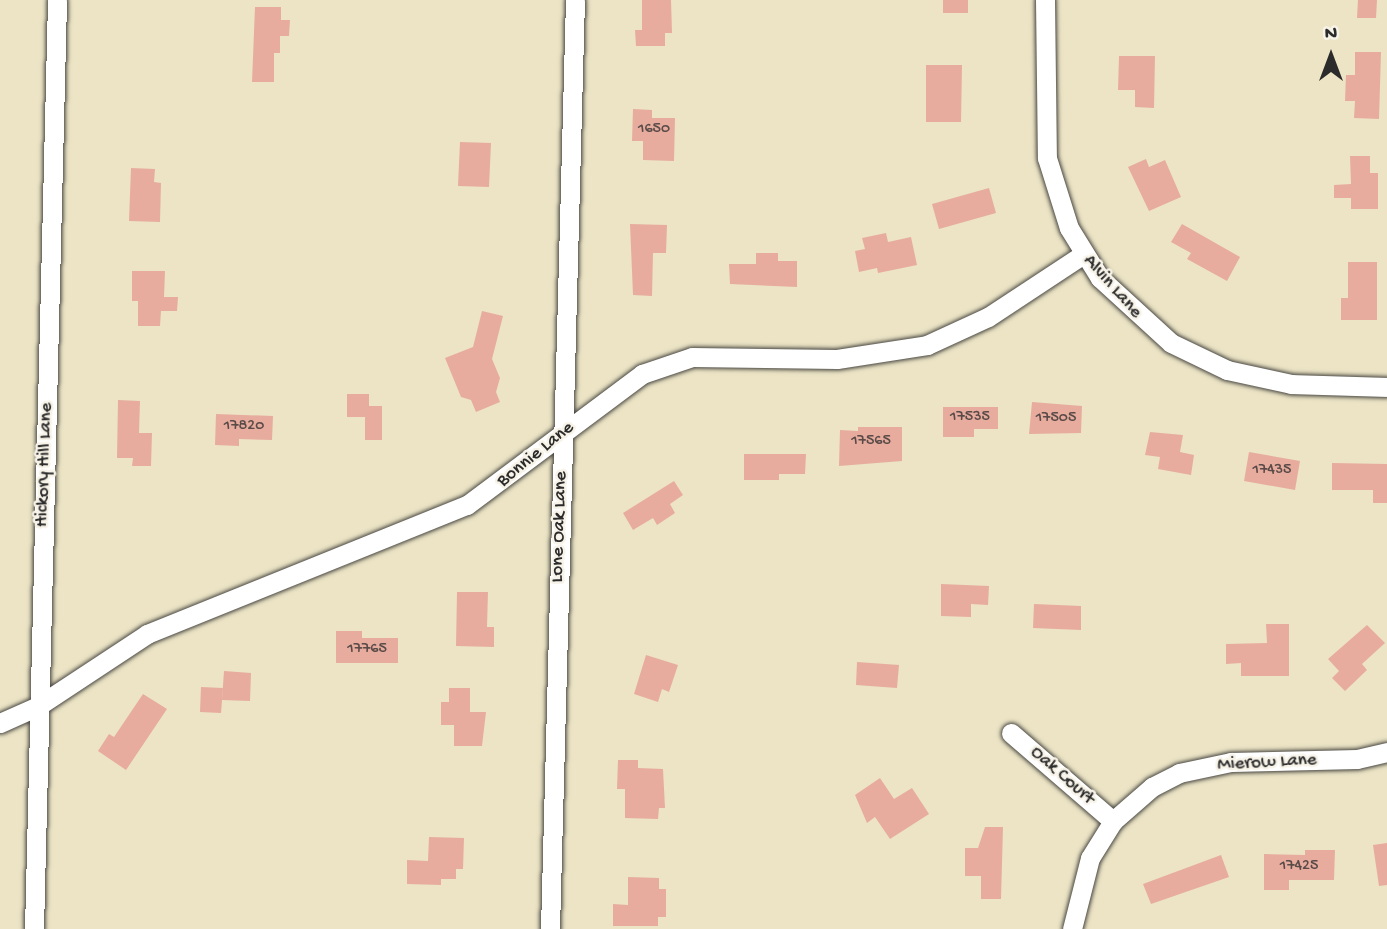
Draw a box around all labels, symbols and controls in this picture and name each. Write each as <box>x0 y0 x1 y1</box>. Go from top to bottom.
north arrow <box>1296 21 1366 91</box>
text: N <box>1325 23 1337 46</box>
house number: 1650 <box>638 120 670 140</box>
street label: Alvin Lane <box>1078 250 1146 324</box>
street label: Hickory Hill Lane <box>31 402 59 528</box>
house number: 17535 <box>950 408 990 428</box>
house number: 17505 <box>1036 409 1076 429</box>
house number: 17820 <box>224 417 264 437</box>
street label: Bonnie Lane <box>493 417 579 493</box>
house number: 17565 <box>851 432 891 452</box>
house number: 17435 <box>1252 461 1292 481</box>
street label: Lone Oak Lane <box>547 471 573 583</box>
house number: 17765 <box>347 640 387 660</box>
street label: Oak Court <box>1025 742 1099 810</box>
street label: Mierow Lane <box>1217 749 1317 777</box>
house number: 17425 <box>1280 857 1318 877</box>

